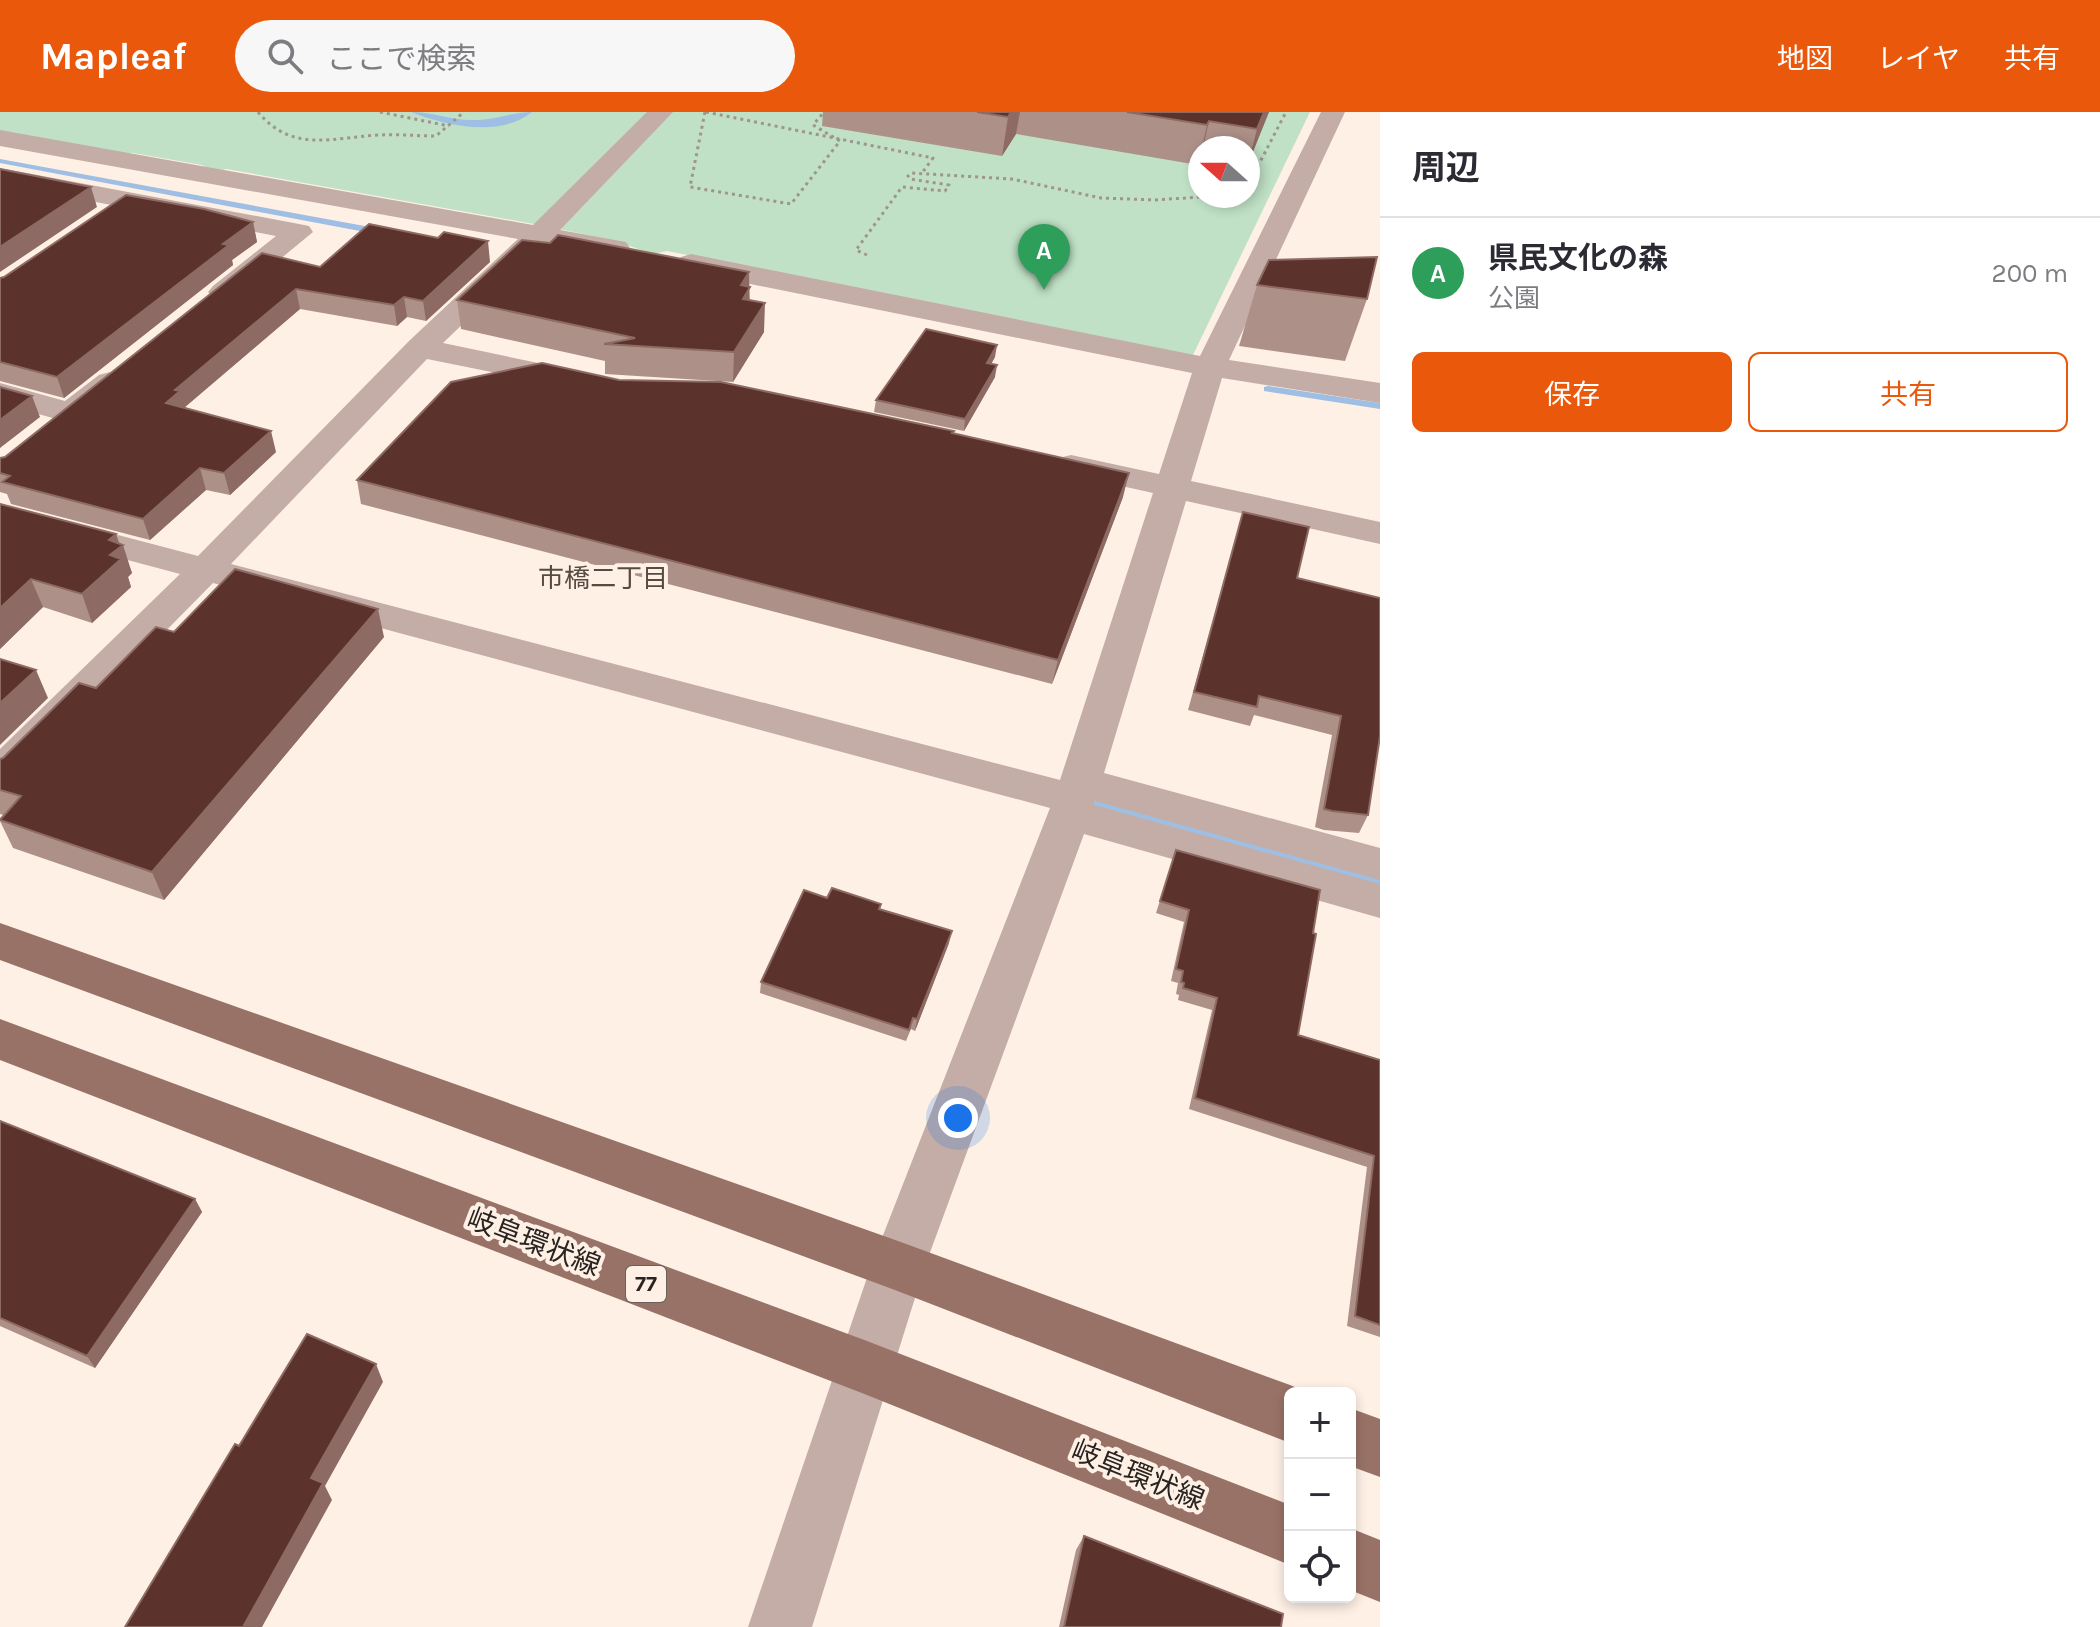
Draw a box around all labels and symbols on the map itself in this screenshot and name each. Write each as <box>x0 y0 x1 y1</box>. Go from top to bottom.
north arrow <box>1188 136 1260 208</box>
pin: A <box>1018 224 1070 290</box>
district label: 市橋二丁目 <box>538 563 668 594</box>
your location <box>938 1098 978 1138</box>
street label: 岐阜環状線 <box>463 1202 605 1282</box>
road number: 77 <box>626 1266 666 1302</box>
street label: 岐阜環状線 <box>1067 1433 1209 1517</box>

